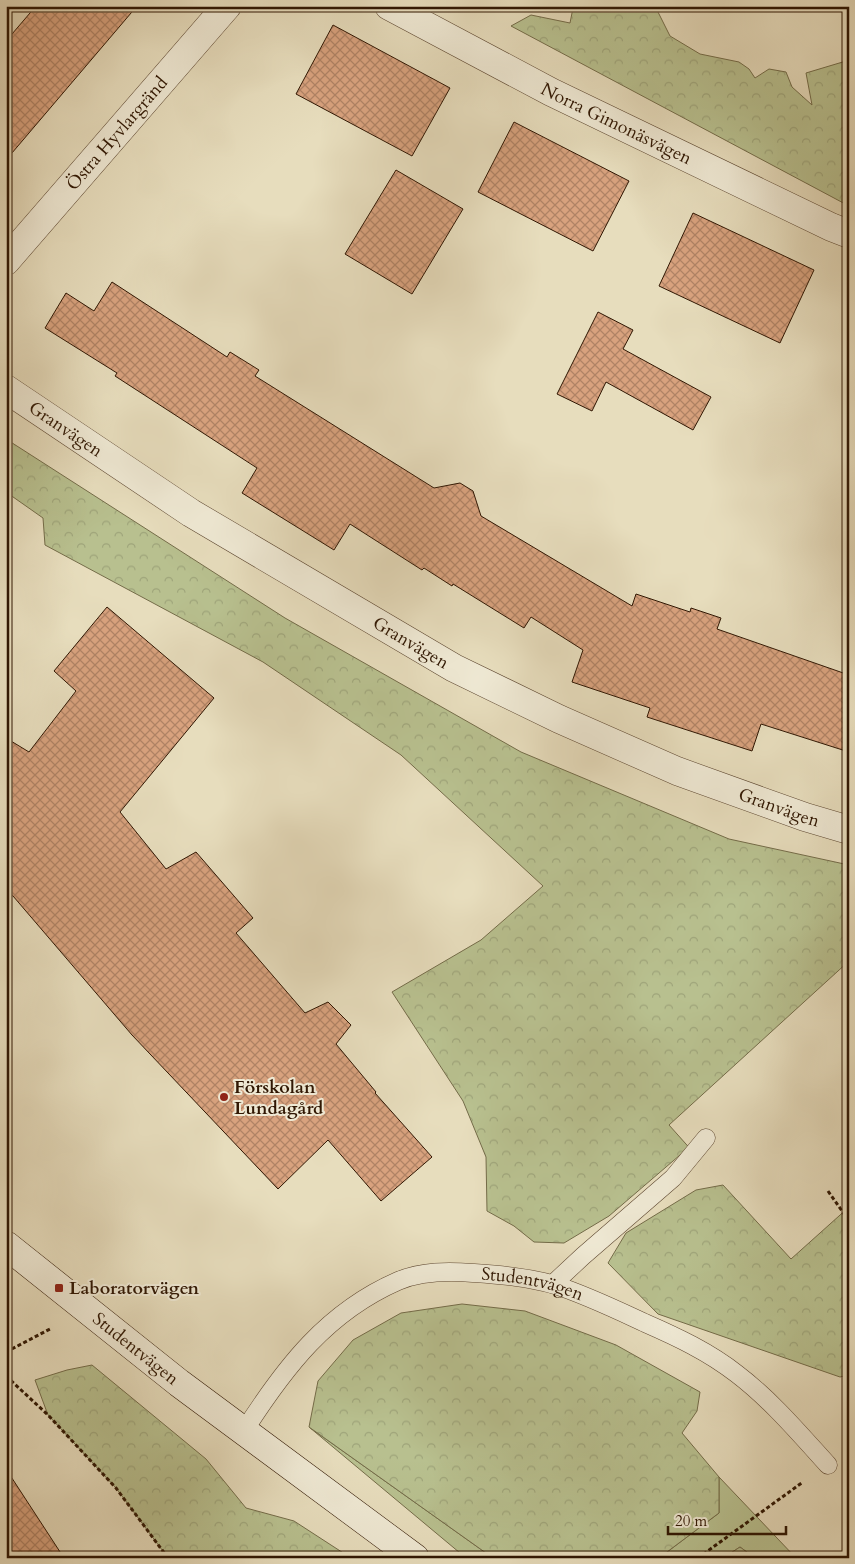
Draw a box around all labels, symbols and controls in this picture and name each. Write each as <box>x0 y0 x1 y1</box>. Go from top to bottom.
street label: Östra Hyvlargränd <box>61 71 174 196</box>
street label: Norra Gimonäsvägen <box>536 77 697 171</box>
street label: Granvägen <box>24 396 108 464</box>
street label: Granvägen <box>368 611 454 676</box>
street label: Granvägen <box>735 782 823 834</box>
place label: Förskolan Lundagård <box>234 1075 324 1121</box>
marker: Förskolan Lundagård <box>218 1091 230 1103</box>
street label: Studentvägen <box>480 1262 588 1307</box>
place label: Laboratorvägen <box>69 1276 200 1301</box>
marker: Laboratorvägen <box>53 1282 65 1294</box>
street label: Studentvägen <box>87 1307 184 1392</box>
scale bar <box>668 1504 785 1536</box>
text: 20 m <box>675 1511 707 1531</box>

